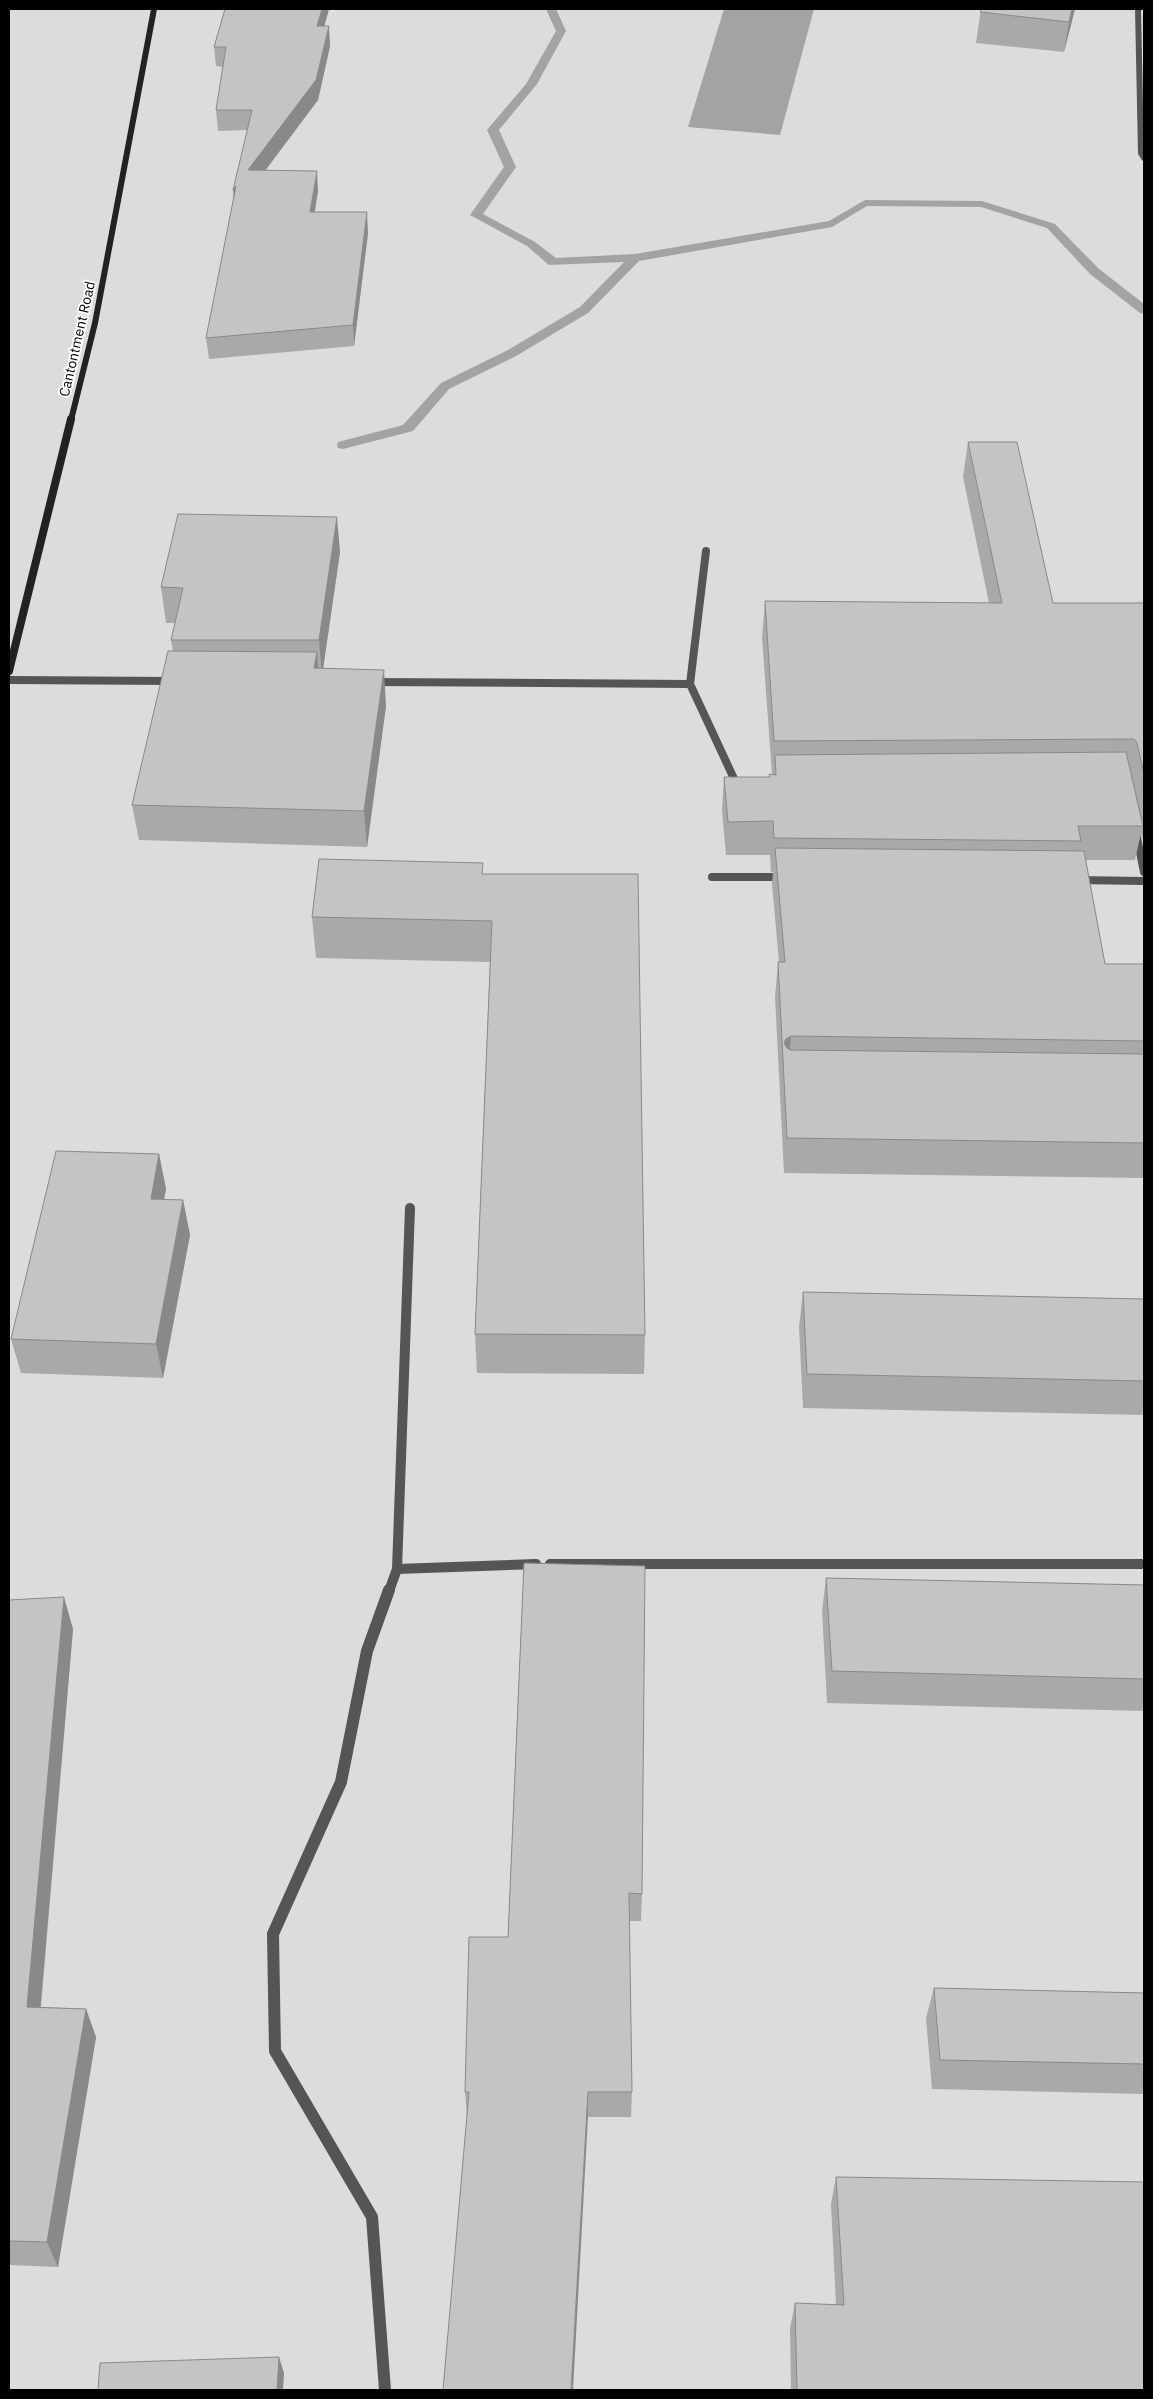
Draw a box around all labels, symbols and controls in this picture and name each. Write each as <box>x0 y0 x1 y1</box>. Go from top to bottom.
street label: Cantontment Road <box>55 280 99 398</box>

